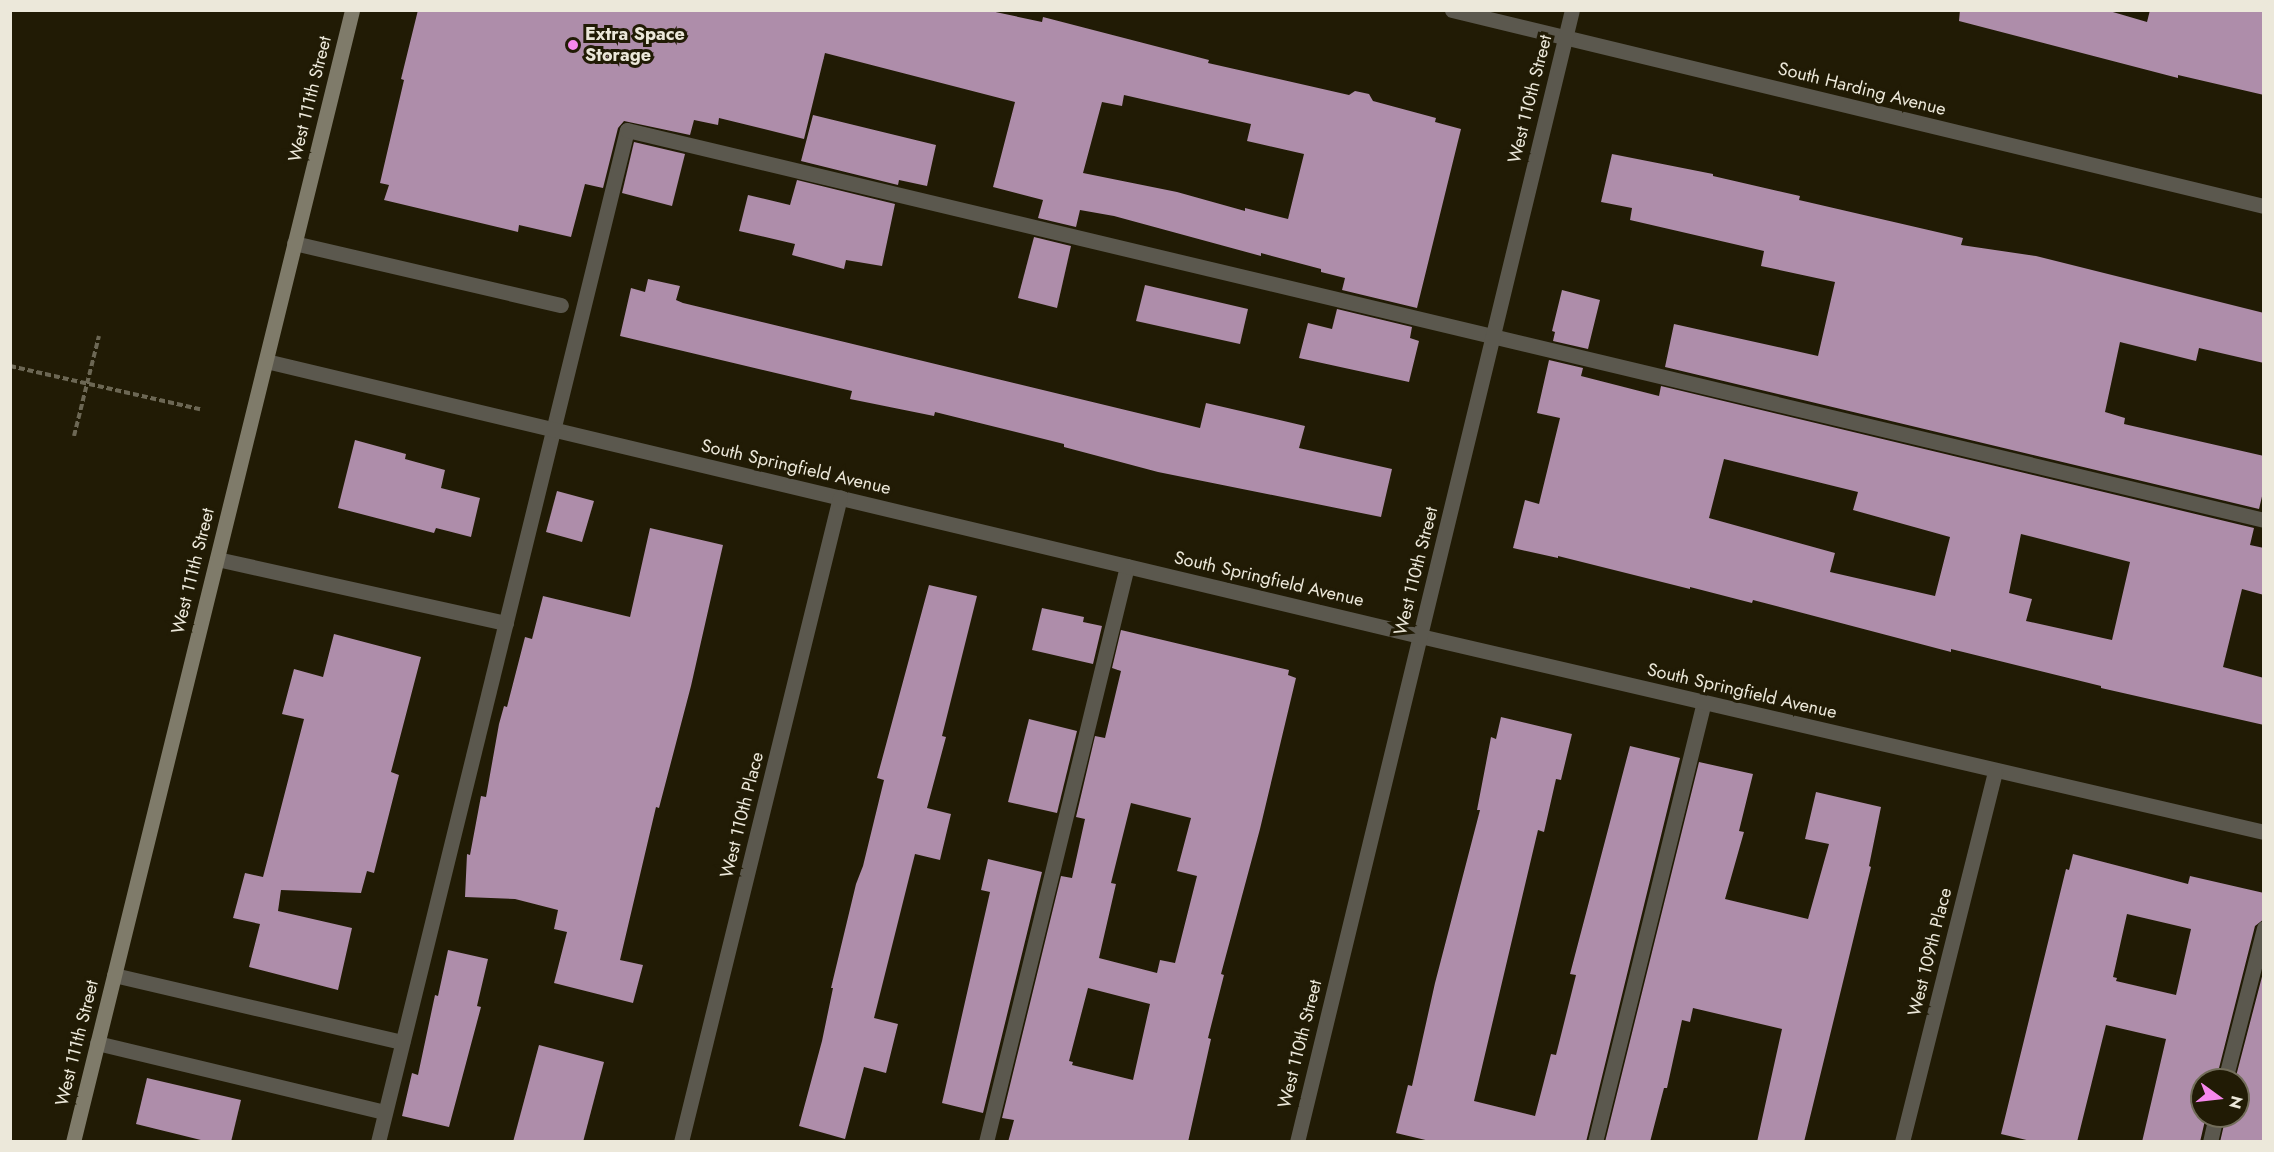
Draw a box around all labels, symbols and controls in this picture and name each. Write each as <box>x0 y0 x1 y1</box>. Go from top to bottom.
place label: Extra Space Storage <box>585 24 685 66</box>
street label: West 110th Street <box>1504 32 1556 166</box>
street label: West 111th Street <box>284 34 336 164</box>
marker: Extra Space Storage <box>566 38 580 52</box>
street label: South Harding Avenue <box>1776 58 1948 120</box>
street label: South Springfield Avenue <box>699 435 893 499</box>
street label: West 110th Street <box>1390 504 1442 638</box>
street label: West 111th Street <box>167 506 219 636</box>
street label: South Springfield Avenue <box>1172 547 1366 611</box>
street label: South Springfield Avenue <box>1645 659 1839 723</box>
street label: West 110th Place <box>716 750 768 880</box>
street label: West 109th Place <box>1904 886 1956 1018</box>
street label: West 110th Street <box>1274 977 1326 1111</box>
street label: West 111th Street <box>51 978 103 1108</box>
north arrow <box>2190 1068 2250 1128</box>
text: N <box>2223 1093 2249 1111</box>

